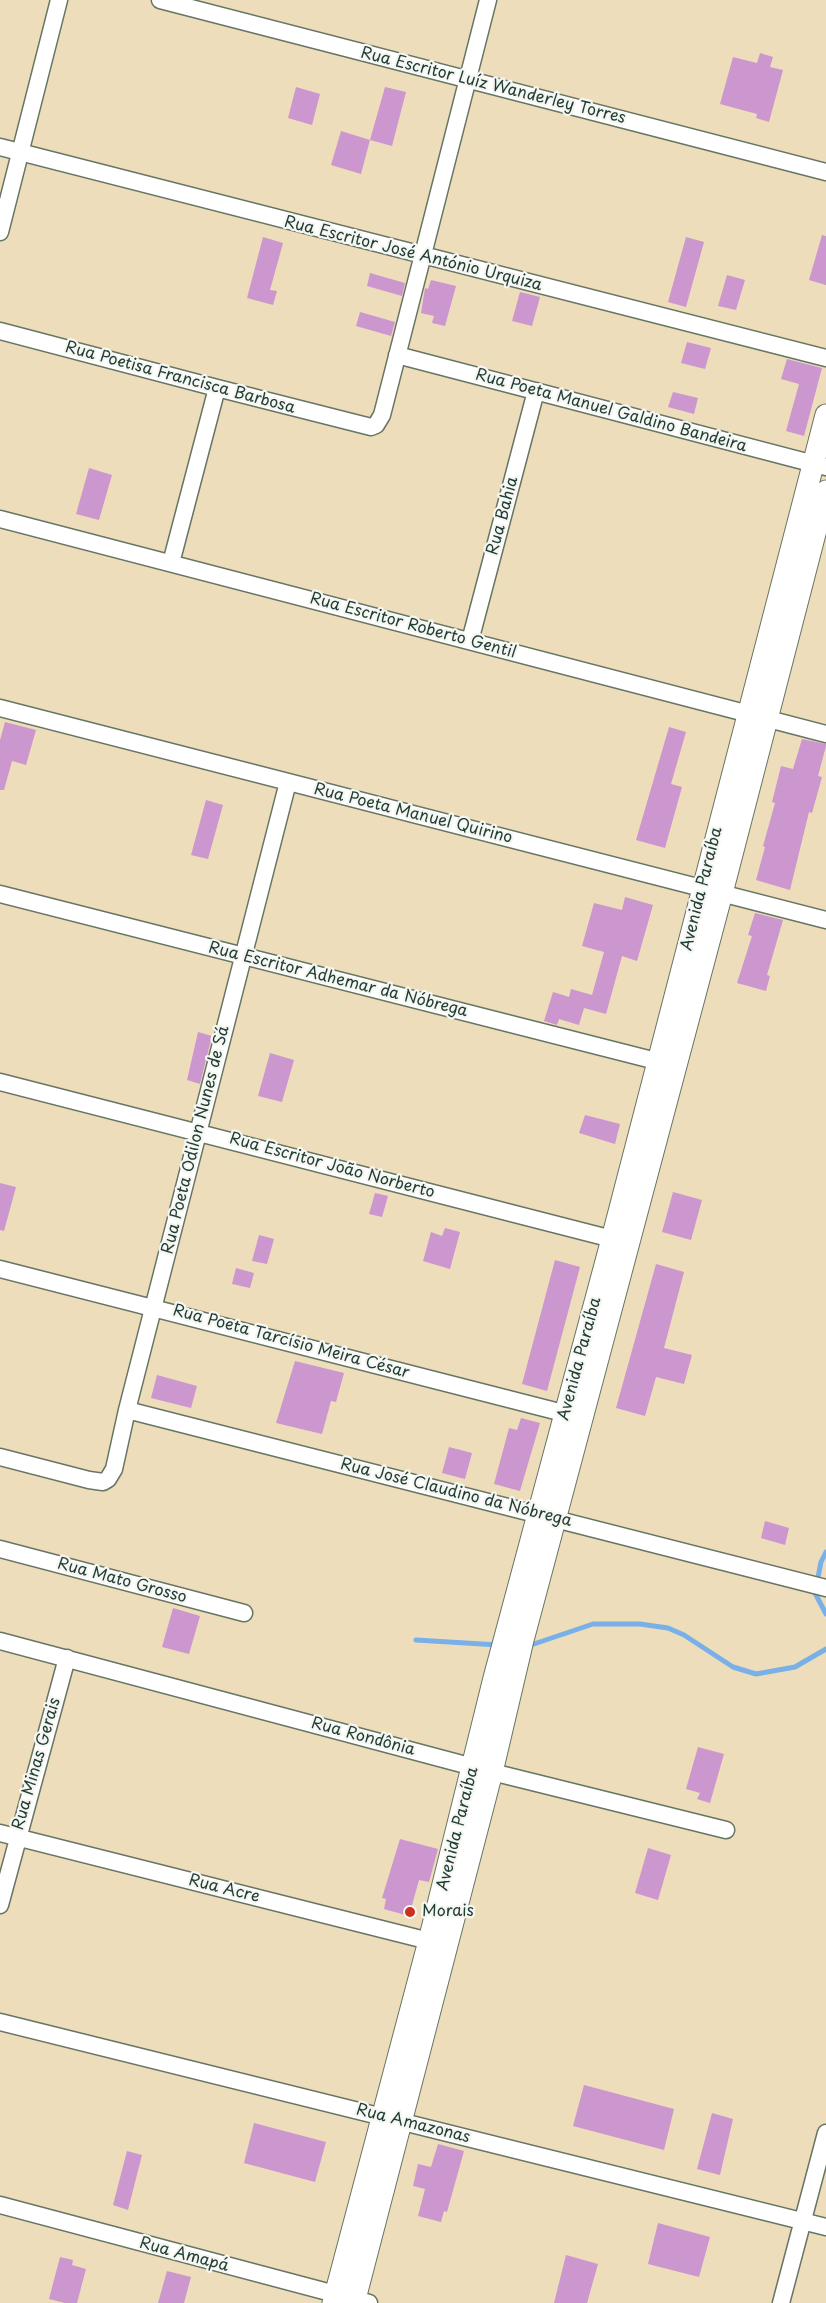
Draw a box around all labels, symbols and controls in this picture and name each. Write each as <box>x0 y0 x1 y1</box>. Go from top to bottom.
street label: Rua Escritor Luíz Wanderley Torres <box>358 44 628 128</box>
street label: Rua Escritor José António Urquiza <box>282 213 544 295</box>
street label: Rua Poetisa Francisca Barbosa <box>63 338 297 418</box>
street label: Rua Poeta Manuel Galdino Bandeira <box>473 365 749 457</box>
street label: Rua Bahia <box>483 475 523 557</box>
street label: Rua Escritor Roberto Gentil <box>308 589 518 663</box>
street label: Rua Poeta Manuel Quirino <box>312 780 514 848</box>
street label: Avenida Paraíba <box>677 825 727 953</box>
street label: Rua Escritor Adhemar da Nóbrega <box>206 938 470 1022</box>
street label: Rua Poeta Odilon Nunes de Sá <box>158 1024 234 1256</box>
street label: Rua Escritor João Norberto <box>227 1129 437 1203</box>
street label: Avenida Paraíba <box>554 1295 606 1423</box>
street label: Rua Poeta Tarcísio Meira César <box>171 1301 411 1383</box>
street label: Rua José Claudino da Nóbrega <box>338 1455 574 1531</box>
street label: Rua Mato Grosso <box>55 1554 189 1608</box>
street label: Rua Minas Gerais <box>9 1696 65 1832</box>
street label: Rua Rondônia <box>309 1714 417 1760</box>
street label: Avenida Paraíba <box>433 1765 483 1893</box>
street label: Rua Acre <box>186 1871 262 1907</box>
place label: Morais <box>422 1902 474 1922</box>
marker: Morais <box>403 1905 417 1919</box>
street label: Rua Amazonas <box>354 2101 472 2147</box>
street label: Rua Amapá <box>137 2234 231 2276</box>

